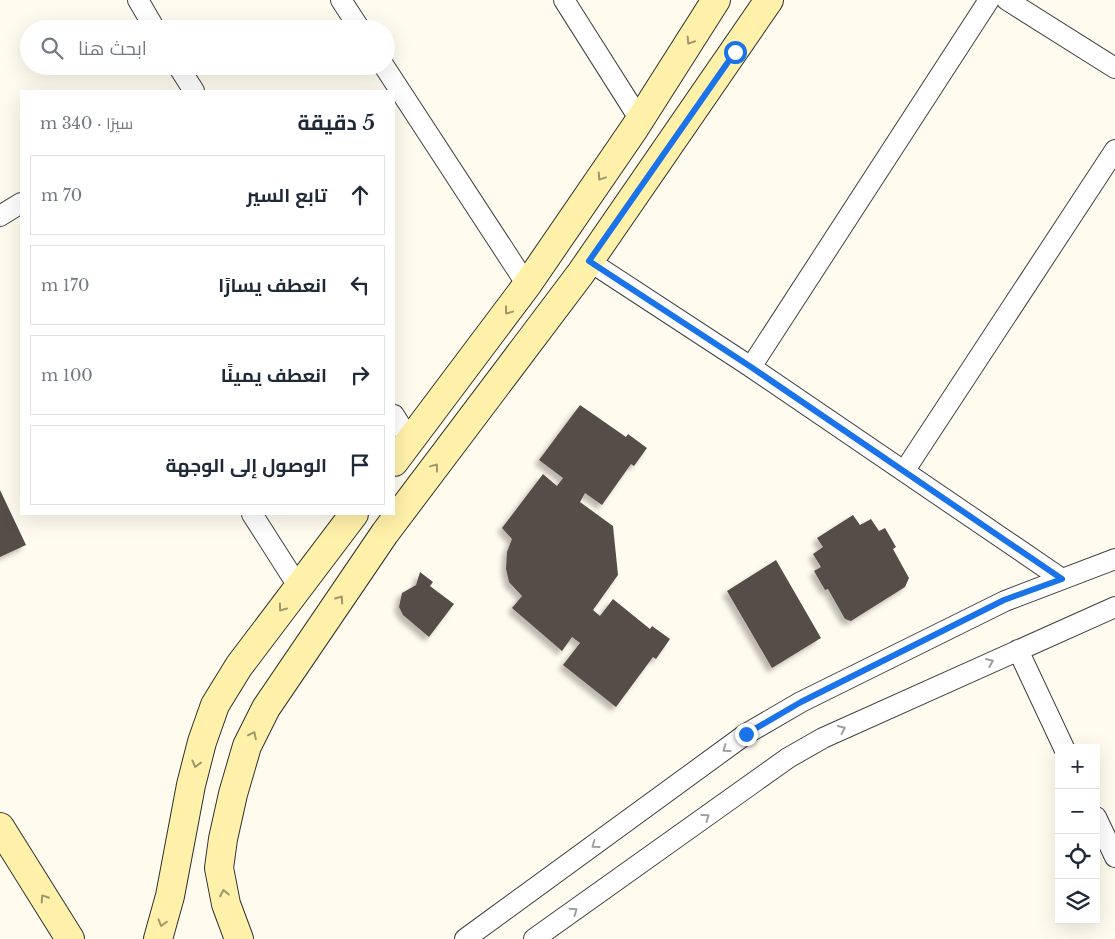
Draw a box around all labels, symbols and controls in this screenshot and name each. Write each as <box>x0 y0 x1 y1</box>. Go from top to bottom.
search box <box>20 20 395 75</box>
icon: search <box>38 34 66 62</box>
one-way arrow <box>687 36 696 45</box>
text: ابحث هنا <box>78 37 147 60</box>
route start <box>724 41 747 64</box>
text: 5 دقيقة <box>298 110 375 136</box>
text: سيرًا · 340 m <box>40 113 133 133</box>
one-way arrow <box>598 171 607 181</box>
icon: ahead <box>346 181 374 209</box>
text: تابع السير <box>246 184 327 207</box>
text: 70 m <box>41 185 82 205</box>
icon: left <box>346 271 374 299</box>
text: انعطف يسارًا <box>218 274 327 297</box>
text: 170 m <box>41 275 89 295</box>
one-way arrow <box>506 305 514 314</box>
icon: right <box>346 361 374 389</box>
text: انعطف يمينًا <box>221 364 327 387</box>
text: 100 m <box>41 365 93 385</box>
icon: arrive <box>346 451 374 479</box>
text: الوصول إلى الوجهة <box>166 454 327 477</box>
one-way arrow <box>429 463 438 473</box>
one-way arrow <box>334 595 343 604</box>
one-way arrow <box>279 602 288 612</box>
one-way arrow <box>985 657 994 668</box>
route end <box>735 723 758 746</box>
one-way arrow <box>837 725 846 735</box>
one-way arrow <box>246 732 256 741</box>
one-way arrow <box>722 743 732 752</box>
map controls <box>1055 744 1100 924</box>
button: + <box>1055 744 1100 789</box>
one-way arrow <box>191 760 202 769</box>
button: − <box>1055 789 1100 834</box>
one-way arrow <box>700 814 710 823</box>
button: locate <box>1055 834 1100 879</box>
one-way arrow <box>592 839 601 848</box>
button: layers <box>1055 879 1100 924</box>
one-way arrow <box>219 888 230 897</box>
one-way arrow <box>41 894 50 904</box>
one-way arrow <box>568 908 578 917</box>
one-way arrow <box>157 919 168 928</box>

